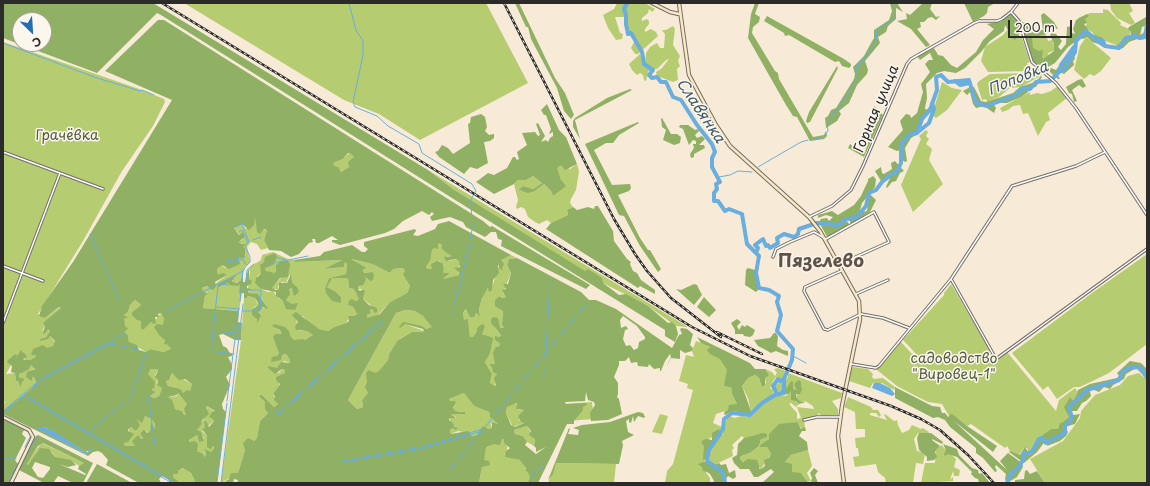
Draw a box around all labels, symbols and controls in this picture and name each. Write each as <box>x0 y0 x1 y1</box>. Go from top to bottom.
north arrow <box>12 12 52 52</box>
scale bar <box>1010 12 1074 38</box>
text: 200 m <box>1015 18 1055 36</box>
text: С <box>30 33 44 52</box>
water label: Поповка <box>985 58 1051 100</box>
street label: Горная улица <box>851 63 903 155</box>
water label: Славянка <box>672 75 728 147</box>
park label: Грачёвка <box>35 128 99 144</box>
district label: Пязелево <box>778 251 864 273</box>
park label: садоводство "Вировец-1" <box>911 351 997 384</box>

